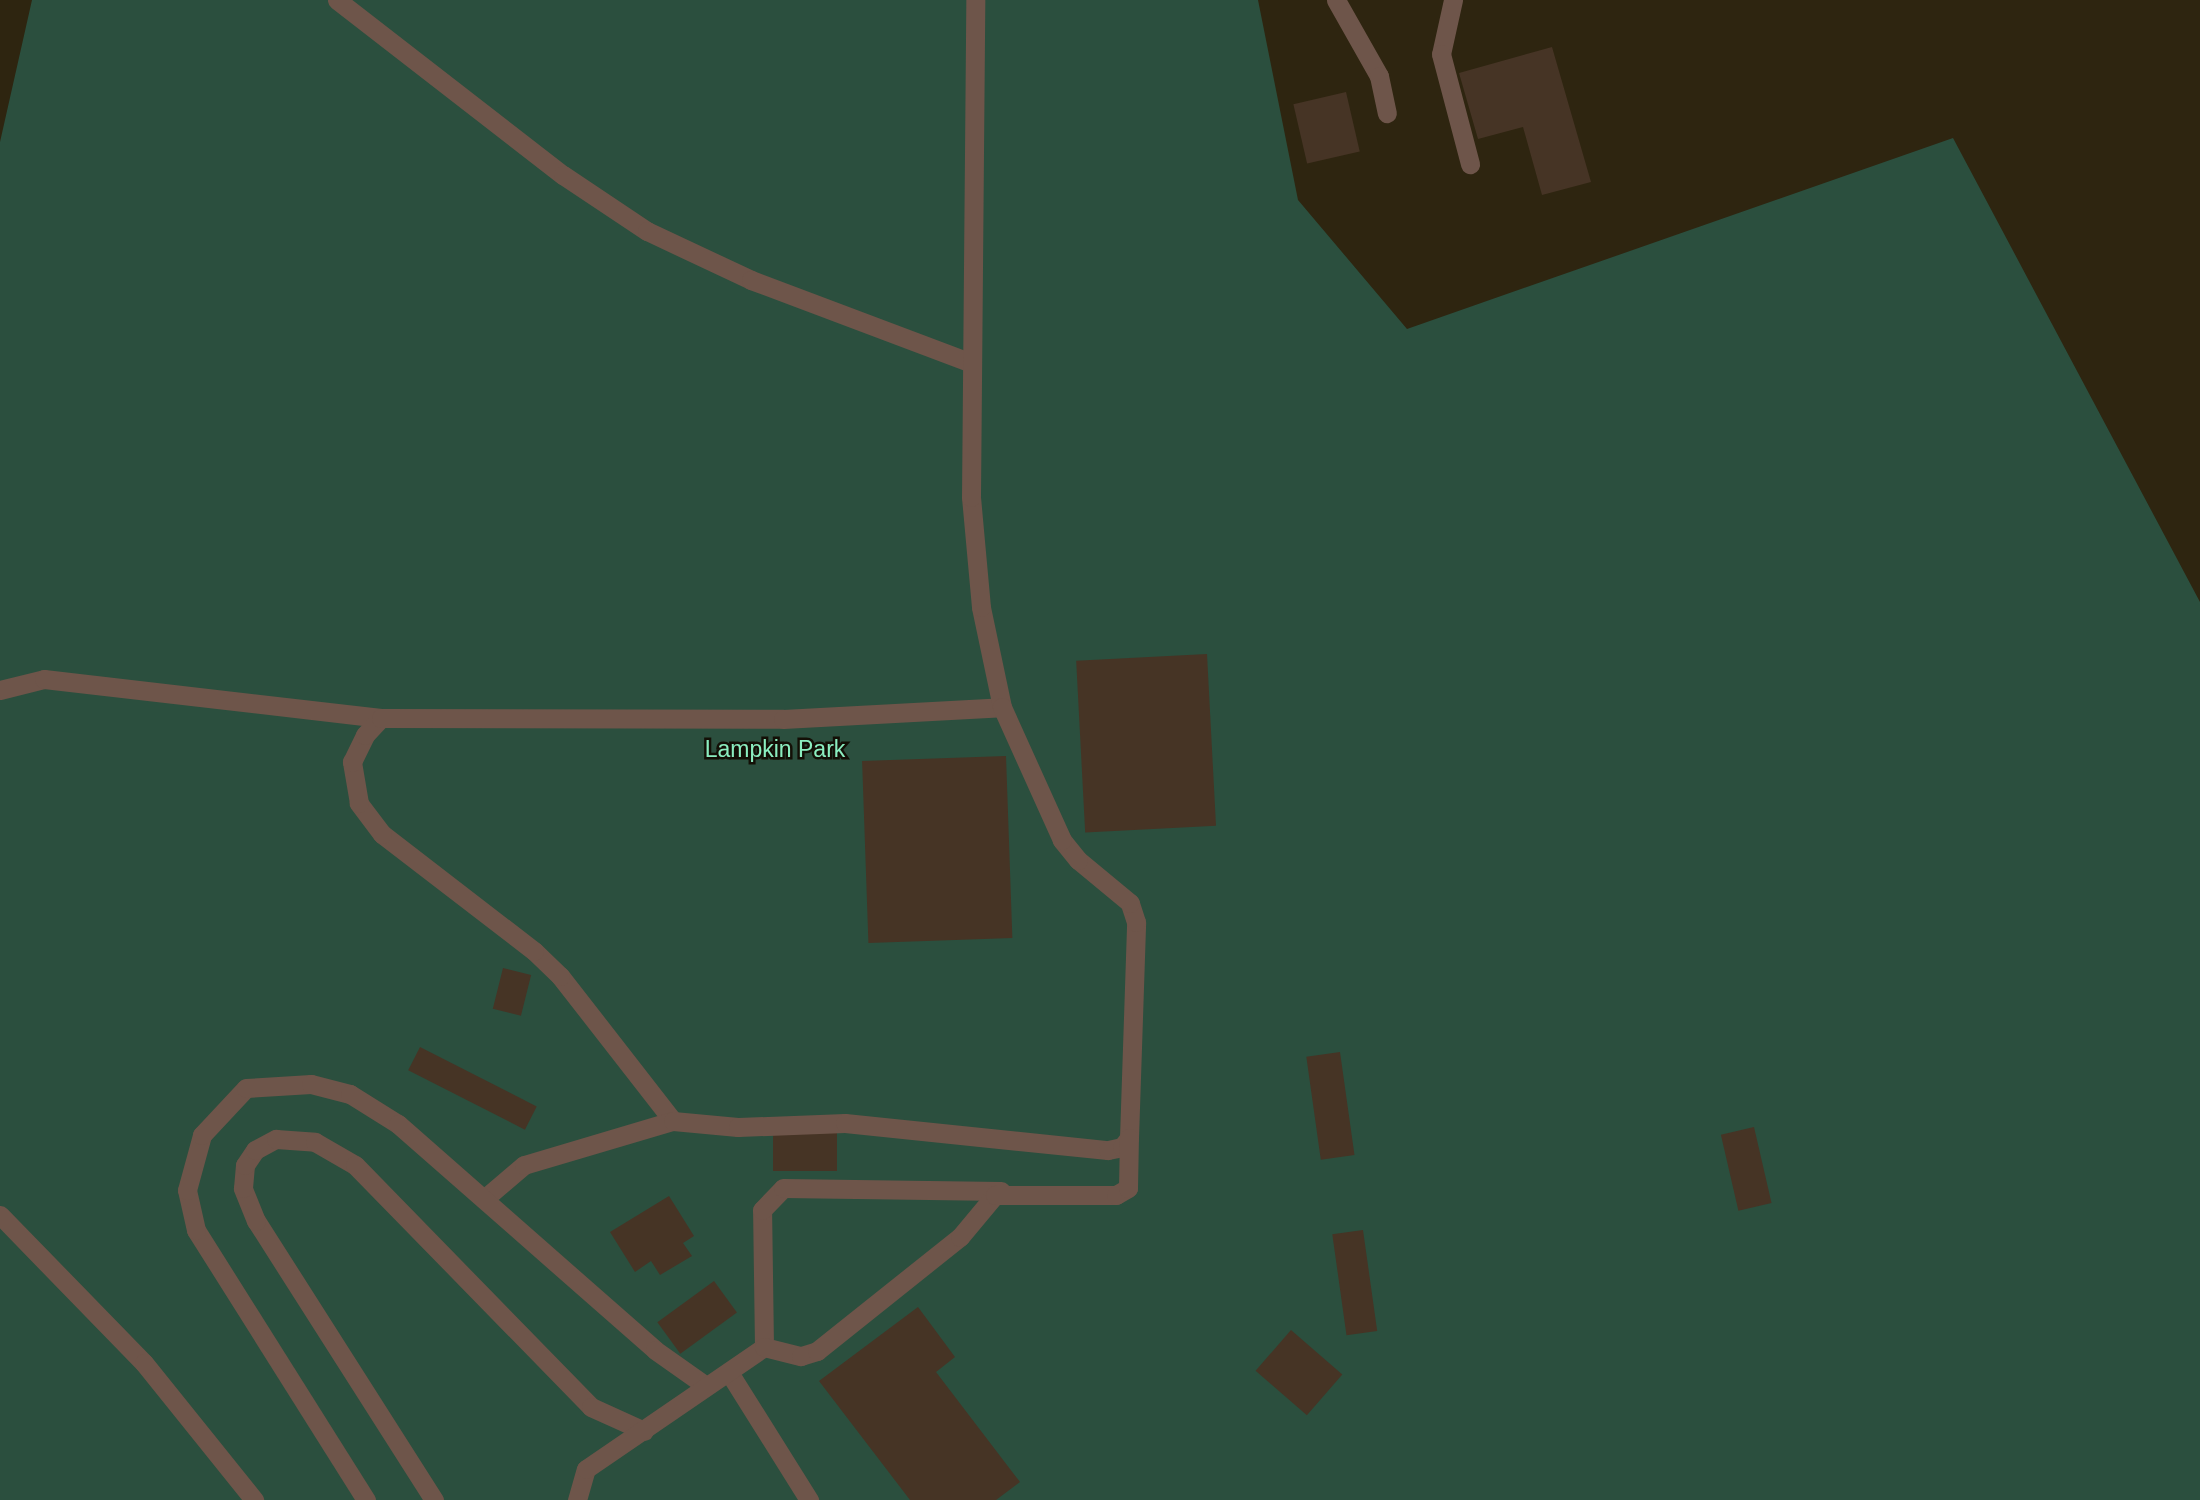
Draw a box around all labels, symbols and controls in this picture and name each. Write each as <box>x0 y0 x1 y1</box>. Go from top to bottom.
park label: Lampkin Park <box>705 735 845 763</box>

